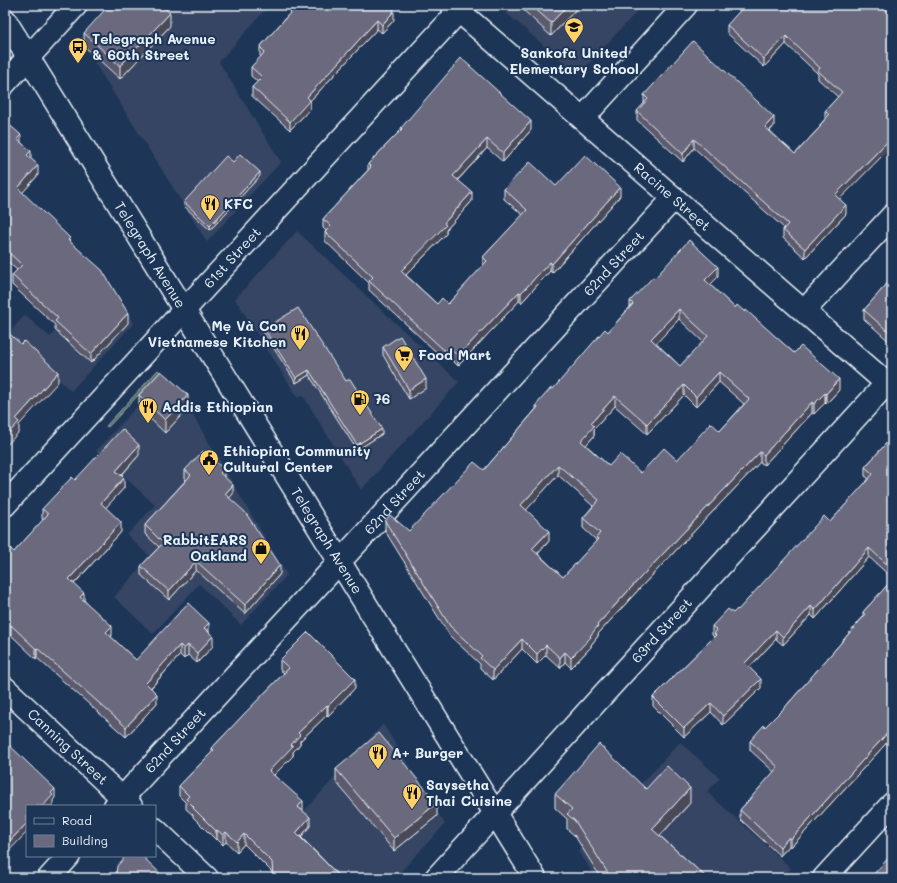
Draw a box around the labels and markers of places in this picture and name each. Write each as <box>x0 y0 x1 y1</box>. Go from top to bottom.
school or university icon: Sankofa United Elementary School <box>563 16 585 44</box>
place label: Telegraph Avenue & 60th Street <box>92 29 216 64</box>
bus stop icon: Telegraph Avenue & 60th Street <box>67 36 89 64</box>
place label: Sankofa United Elementary School <box>509 43 639 78</box>
restaurant icon: KFC <box>199 193 221 221</box>
place label: KFC <box>224 194 253 213</box>
place label: Mẹ Và Con Vietnamese Kitchen <box>148 316 286 351</box>
restaurant icon: Mẹ Và Con Vietnamese Kitchen <box>289 323 311 351</box>
supermarket icon: Food Mart <box>393 344 415 372</box>
place label: Food Mart <box>418 345 491 364</box>
fuel station icon: 76 <box>349 388 371 416</box>
place label: 76 <box>374 389 390 408</box>
restaurant icon: Addis Ethiopian <box>137 396 159 424</box>
place label: Addis Ethiopian <box>162 397 273 416</box>
place label: Ethiopian Community Cultural Center <box>223 441 371 476</box>
public building icon: Ethiopian Community Cultural Center <box>198 448 220 476</box>
place label: RabbitEARS Oakland <box>163 530 247 565</box>
shop icon: RabbitEARS Oakland <box>250 537 272 565</box>
restaurant icon: A+ Burger <box>367 742 389 770</box>
place label: A+ Burger <box>392 743 463 762</box>
place label: Saysetha Thai Cuisine <box>426 775 512 810</box>
restaurant icon: Saysetha Thai Cuisine <box>401 782 423 810</box>

